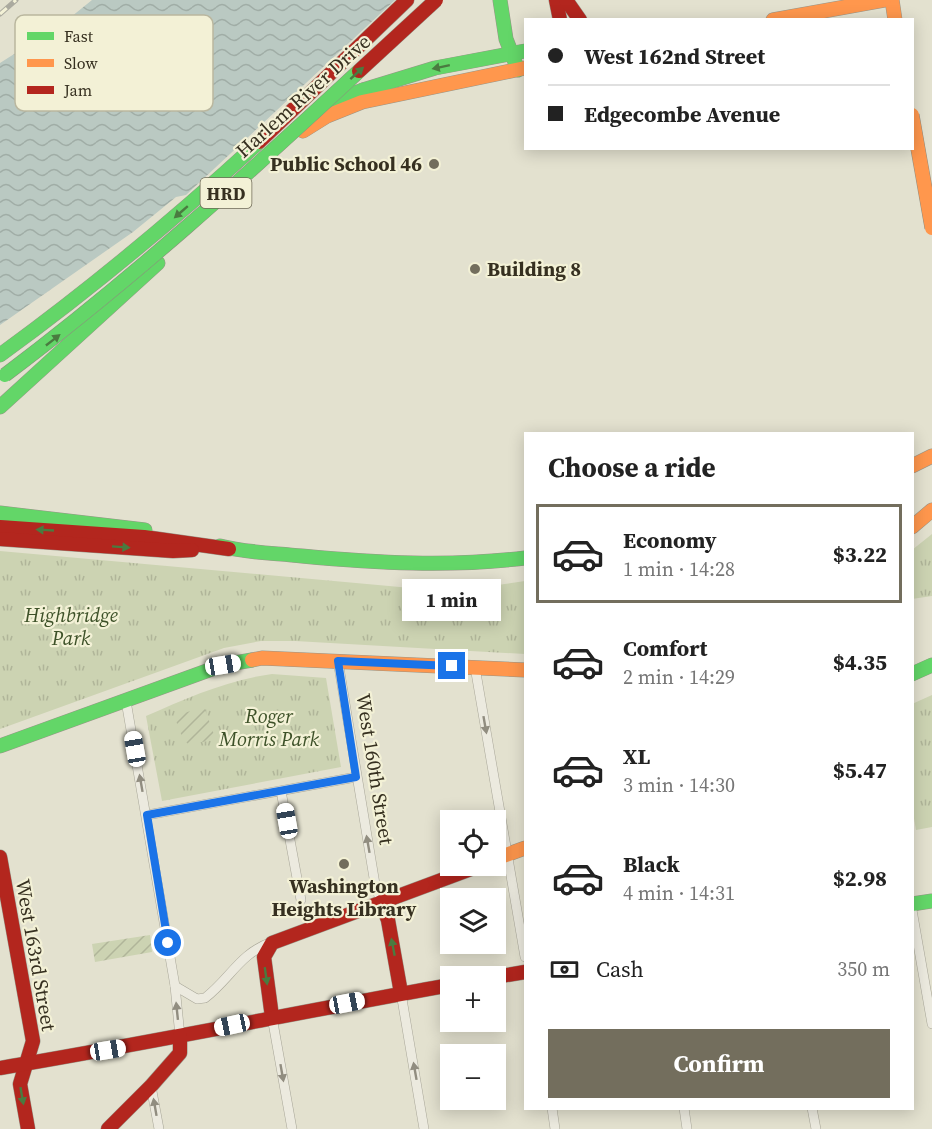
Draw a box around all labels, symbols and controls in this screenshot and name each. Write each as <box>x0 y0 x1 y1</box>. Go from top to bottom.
legend <box>15 15 213 111</box>
text: Fast <box>64 25 94 47</box>
street label: Harlem River Drive <box>230 28 376 164</box>
text: West 162nd Street <box>584 41 765 71</box>
text: Slow <box>64 52 99 74</box>
one-way arrow <box>431 63 450 72</box>
one-way arrow <box>349 66 364 80</box>
text: Jam <box>63 79 92 101</box>
text: Edgecombe Avenue <box>584 99 780 129</box>
place label: Public School 46 <box>270 150 422 178</box>
marker: Public School 46 <box>427 157 441 171</box>
road number: HRD <box>200 178 252 208</box>
one-way arrow <box>174 205 189 218</box>
place label: Building 8 <box>487 255 581 283</box>
marker: Building 8 <box>468 262 482 276</box>
one-way arrow <box>44 334 60 346</box>
text: Choose a ride <box>548 449 716 486</box>
one-way arrow <box>36 525 55 534</box>
text: Economy <box>623 525 717 555</box>
icon: car <box>551 527 605 581</box>
text: $3.22 <box>833 539 887 569</box>
one-way arrow <box>112 542 131 552</box>
text: 1 min · 14:28 <box>623 555 735 583</box>
callout: 1 min <box>402 579 502 621</box>
text: 1 min <box>426 586 477 614</box>
park label: Highbridge Park <box>23 601 118 652</box>
text: Comfort <box>623 633 707 663</box>
icon: car <box>551 635 605 689</box>
text: $4.35 <box>833 647 887 677</box>
route end <box>438 652 465 679</box>
car <box>204 653 242 677</box>
text: 2 min · 14:29 <box>623 663 735 691</box>
street label: West 160th Street <box>349 691 401 847</box>
park label: Roger Morris Park <box>218 702 320 753</box>
one-way arrow <box>481 716 490 735</box>
car <box>123 730 147 768</box>
text: XL <box>623 741 650 771</box>
icon: car <box>551 743 605 797</box>
text: $5.47 <box>833 755 887 785</box>
text: 3 min · 14:30 <box>623 771 735 799</box>
one-way arrow <box>136 773 145 792</box>
car <box>275 802 299 840</box>
map controls <box>440 810 506 1110</box>
button: locate <box>440 810 506 876</box>
one-way arrow <box>363 834 372 853</box>
text: Black <box>623 849 680 879</box>
icon: car <box>551 851 605 905</box>
marker: Washington Heights Library <box>337 857 351 871</box>
text: $2.98 <box>833 863 887 893</box>
place label: Washington Heights Library <box>271 872 417 923</box>
street label: West 163rd Street <box>9 877 63 1034</box>
text: 4 min · 14:31 <box>623 879 735 907</box>
button: layers <box>440 888 506 954</box>
route start <box>154 929 181 956</box>
one-way arrow <box>388 937 397 956</box>
icon: cash <box>548 953 581 986</box>
text: Cash <box>596 954 644 984</box>
text: 350 m <box>837 955 890 983</box>
button: + <box>440 966 506 1032</box>
one-way arrow <box>262 967 271 986</box>
car <box>328 991 366 1015</box>
one-way arrow <box>172 1001 182 1020</box>
car <box>213 1012 251 1038</box>
button: Confirm <box>548 1029 890 1098</box>
car <box>89 1038 127 1062</box>
button: − <box>440 1044 506 1110</box>
one-way arrow <box>410 1062 419 1081</box>
one-way arrow <box>278 1063 287 1082</box>
one-way arrow <box>18 1087 27 1106</box>
one-way arrow <box>150 1098 159 1117</box>

